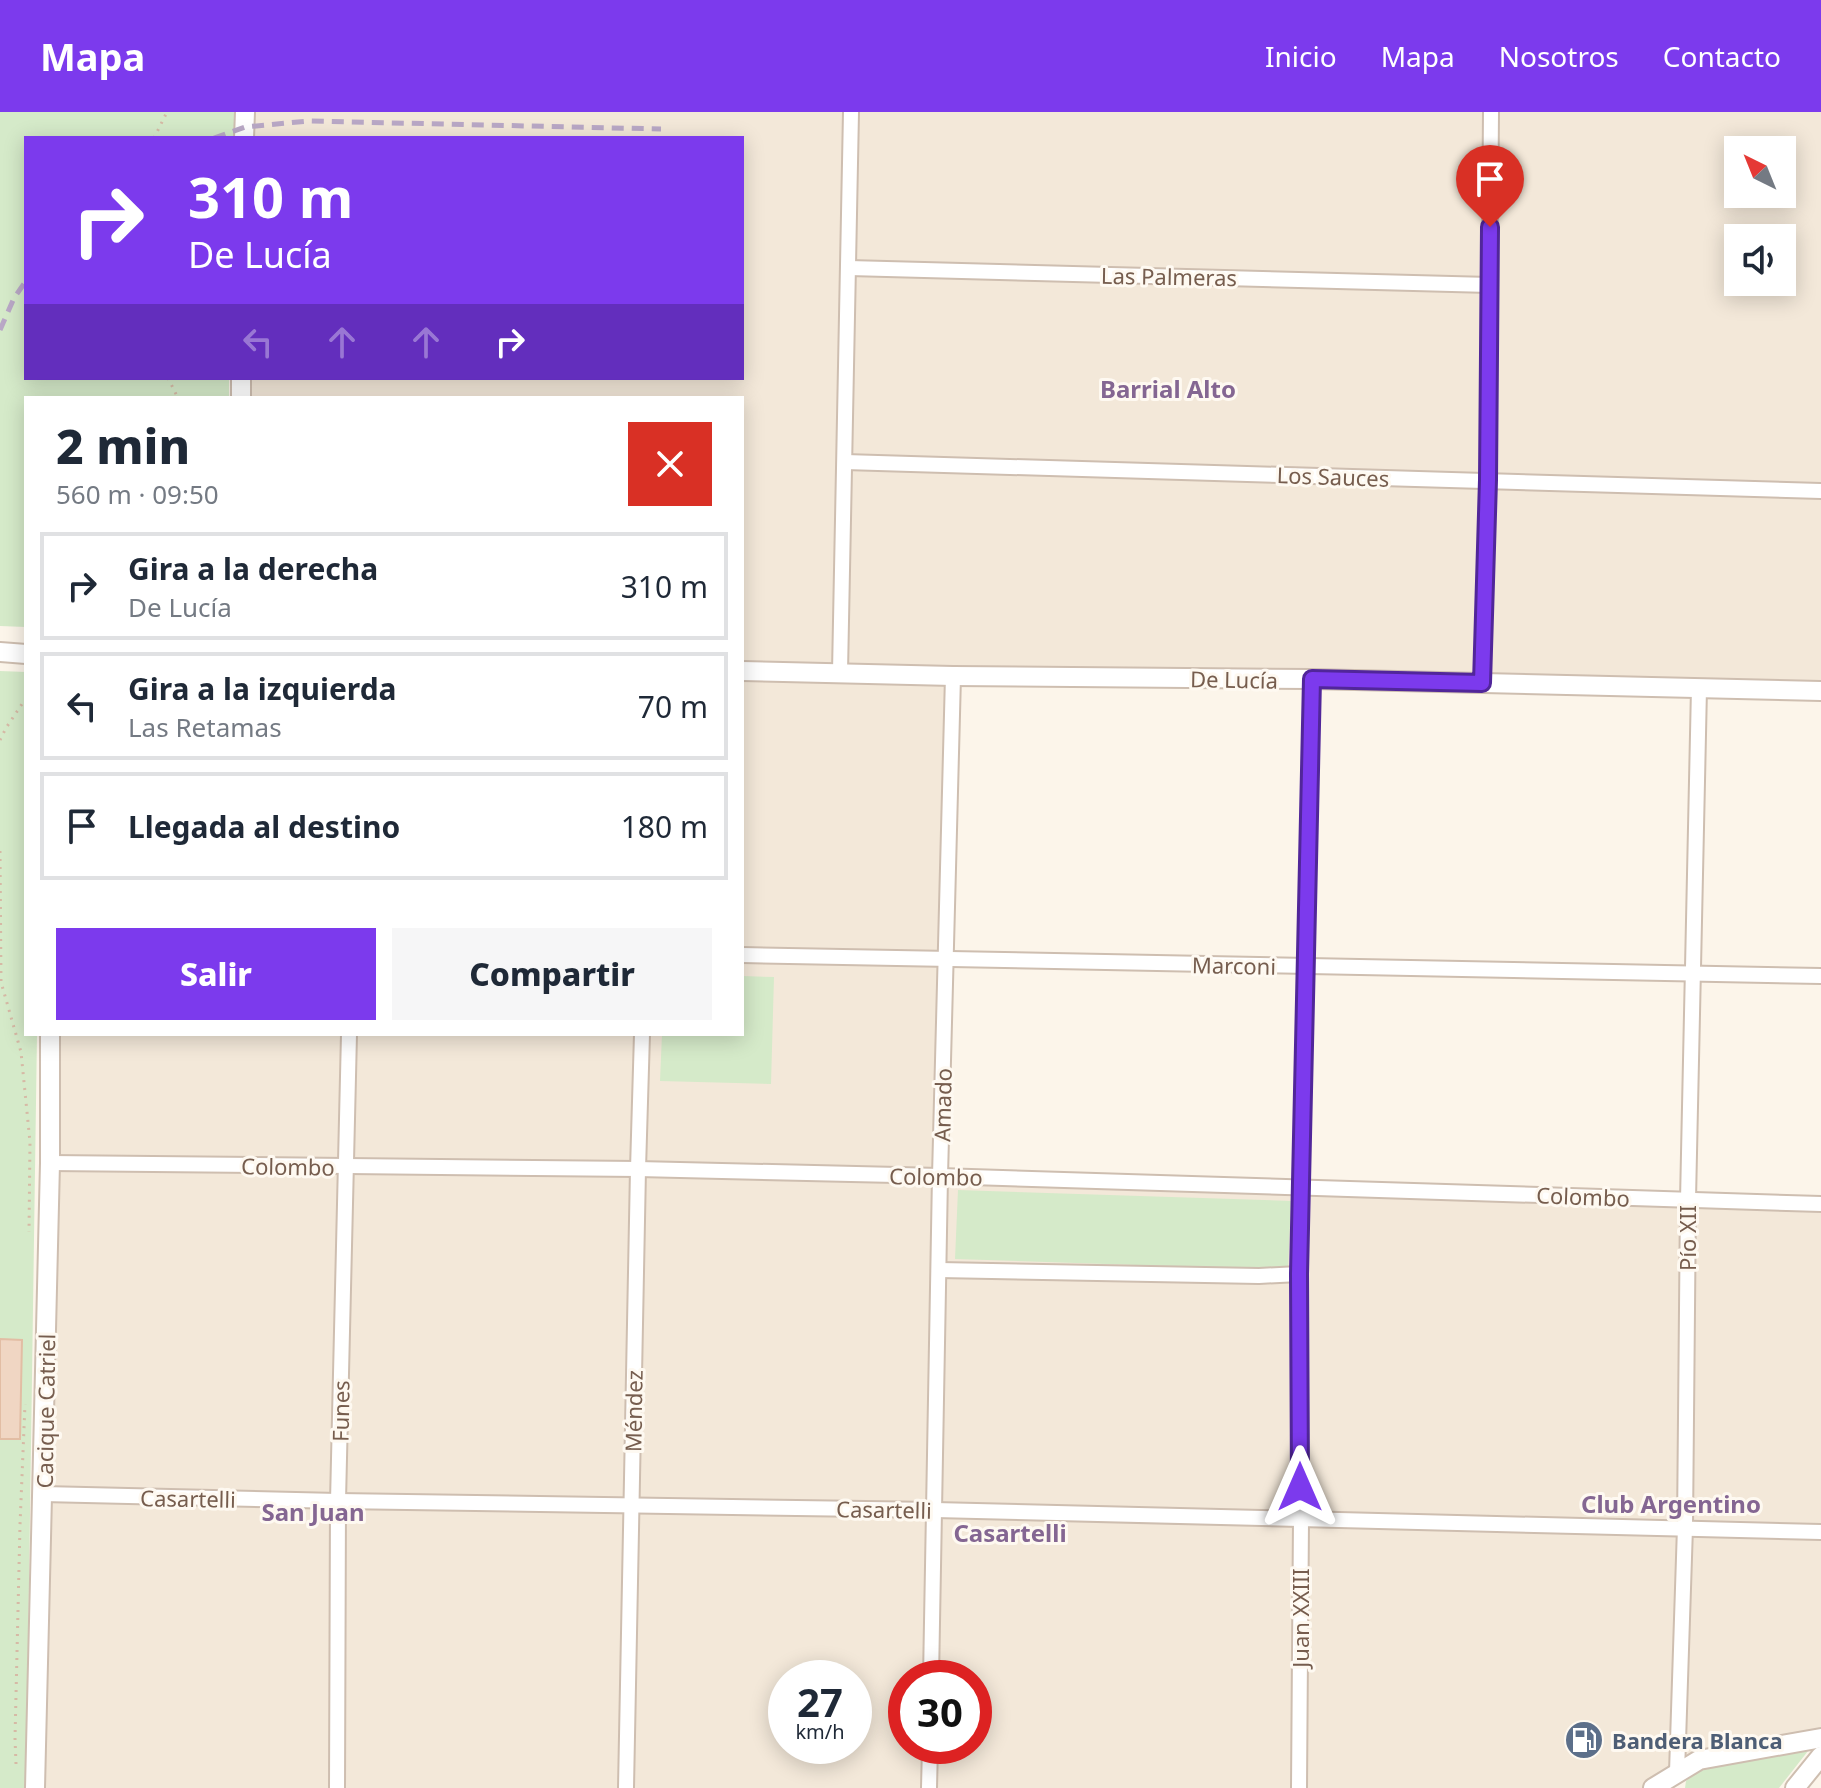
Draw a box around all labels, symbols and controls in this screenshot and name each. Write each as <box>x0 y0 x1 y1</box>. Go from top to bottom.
text: Mapa <box>40 30 145 82</box>
text: Inicio <box>1265 37 1337 75</box>
text: Mapa <box>1381 37 1455 75</box>
text: Nosotros <box>1499 37 1619 75</box>
text: Contacto <box>1663 37 1781 75</box>
north arrow <box>1724 136 1796 208</box>
map controls <box>1724 136 1796 296</box>
pin <box>1456 145 1524 227</box>
icon: arrive <box>1468 157 1512 201</box>
text: 310 m <box>188 158 353 234</box>
icon: right <box>56 168 160 272</box>
button: sound <box>1724 224 1796 296</box>
text: De Lucía <box>188 230 332 279</box>
street label: Las Palmeras <box>1101 260 1237 292</box>
icon: left <box>236 320 280 364</box>
icon: ahead <box>320 320 364 364</box>
icon: ahead <box>404 320 448 364</box>
icon: right <box>488 320 532 364</box>
district label: Barrial Alto <box>1100 372 1236 405</box>
text: 2 min <box>56 413 190 478</box>
button: close <box>628 422 712 506</box>
street label: Los Sauces <box>1276 459 1390 493</box>
text: 560 m · 09:50 <box>56 476 219 512</box>
text: Gira a la derecha <box>128 548 378 589</box>
icon: right <box>60 564 104 608</box>
text: 310 m <box>621 566 708 607</box>
text: De Lucía <box>128 589 232 625</box>
street label: De Lucía <box>1190 663 1278 695</box>
text: Gira a la izquierda <box>128 668 397 709</box>
icon: left <box>60 684 104 728</box>
text: 70 m <box>638 686 708 727</box>
text: Las Retamas <box>128 709 282 745</box>
icon: arrive <box>60 804 104 848</box>
text: Llegada al destino <box>128 806 400 847</box>
text: 180 m <box>621 806 708 847</box>
button: Salir <box>56 928 376 1020</box>
button: Compartir <box>392 928 712 1020</box>
street label: Marconi <box>1192 949 1276 981</box>
street label: Amado <box>926 1068 958 1142</box>
street label: Colombo <box>241 1150 335 1182</box>
street label: Colombo <box>889 1160 983 1192</box>
street label: Colombo <box>1536 1179 1630 1213</box>
street label: Pío XII <box>1672 1205 1702 1271</box>
street label: Cacique Catriel <box>29 1333 61 1489</box>
street label: Méndez <box>617 1370 649 1452</box>
street label: Funes <box>324 1380 356 1442</box>
position arrow <box>1258 1445 1342 1529</box>
street label: Casartelli <box>140 1482 236 1514</box>
district label: Club Argentino <box>1581 1487 1761 1520</box>
street label: Casartelli <box>836 1493 932 1525</box>
district label: San Juan <box>262 1495 364 1528</box>
district label: Casartelli <box>953 1516 1067 1549</box>
street label: Juan XXIII <box>1285 1568 1315 1670</box>
speed limit sign: 30 <box>888 1660 992 1764</box>
text: 27 <box>797 1674 843 1729</box>
text: km/h <box>795 1718 845 1745</box>
fuel station icon: Bandera Blanca <box>1563 1719 1605 1761</box>
place label: Bandera Blanca <box>1612 1725 1783 1755</box>

